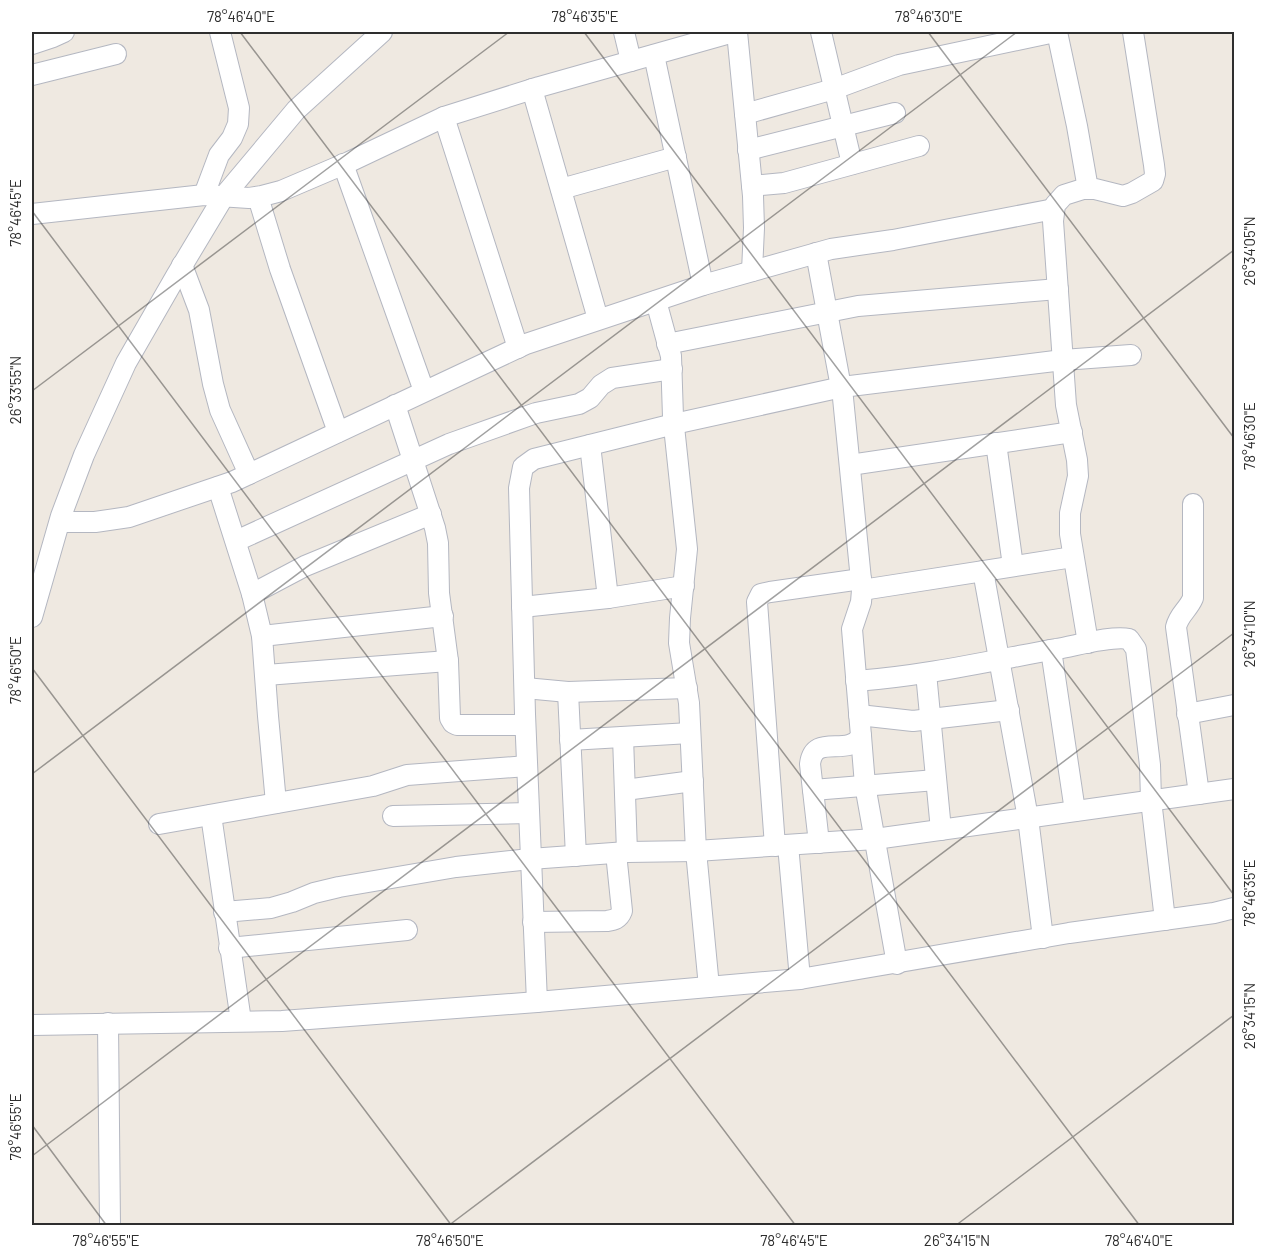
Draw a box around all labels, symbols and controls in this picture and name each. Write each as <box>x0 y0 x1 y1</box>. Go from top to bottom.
text: 78°46'40"E <box>207 7 275 25</box>
text: 78°46'35"E <box>551 7 619 25</box>
text: 78°46'30"E <box>895 7 963 25</box>
text: 78°46'45"E <box>6 179 24 247</box>
text: 26°34'05"N <box>1240 216 1258 286</box>
text: 26°33'55"N <box>6 356 24 424</box>
text: 78°46'30"E <box>1240 402 1258 470</box>
text: 26°34'10"N <box>1240 600 1258 668</box>
text: 78°46'50"E <box>6 636 24 704</box>
text: 78°46'35"E <box>1240 859 1258 927</box>
text: 26°34'15"N <box>1240 983 1258 1049</box>
text: 78°46'55"E <box>6 1093 24 1161</box>
text: 78°46'55"E <box>72 1231 140 1249</box>
text: 78°46'50"E <box>416 1231 484 1249</box>
text: 78°46'45"E <box>760 1231 828 1249</box>
text: 26°34'15"N <box>924 1231 990 1249</box>
text: 78°46'40"E <box>1105 1231 1173 1249</box>

